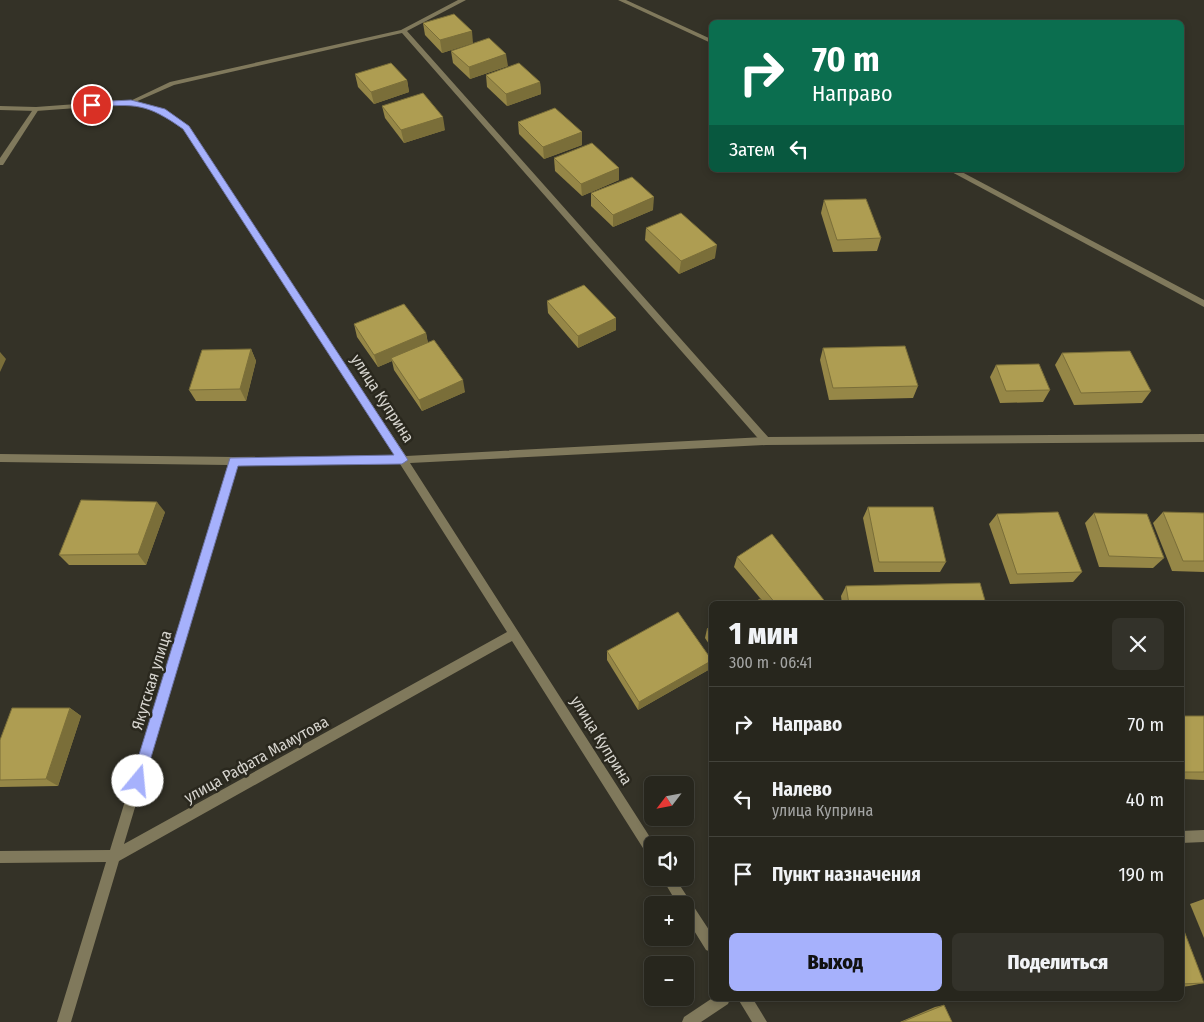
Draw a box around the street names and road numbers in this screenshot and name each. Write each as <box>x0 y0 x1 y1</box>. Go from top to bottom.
street label: улица Куприна <box>347 351 418 446</box>
street label: Якутская улица <box>127 628 176 732</box>
street label: улица Куприна <box>567 692 637 788</box>
street label: улица Рафата Мамутова <box>181 712 332 807</box>

